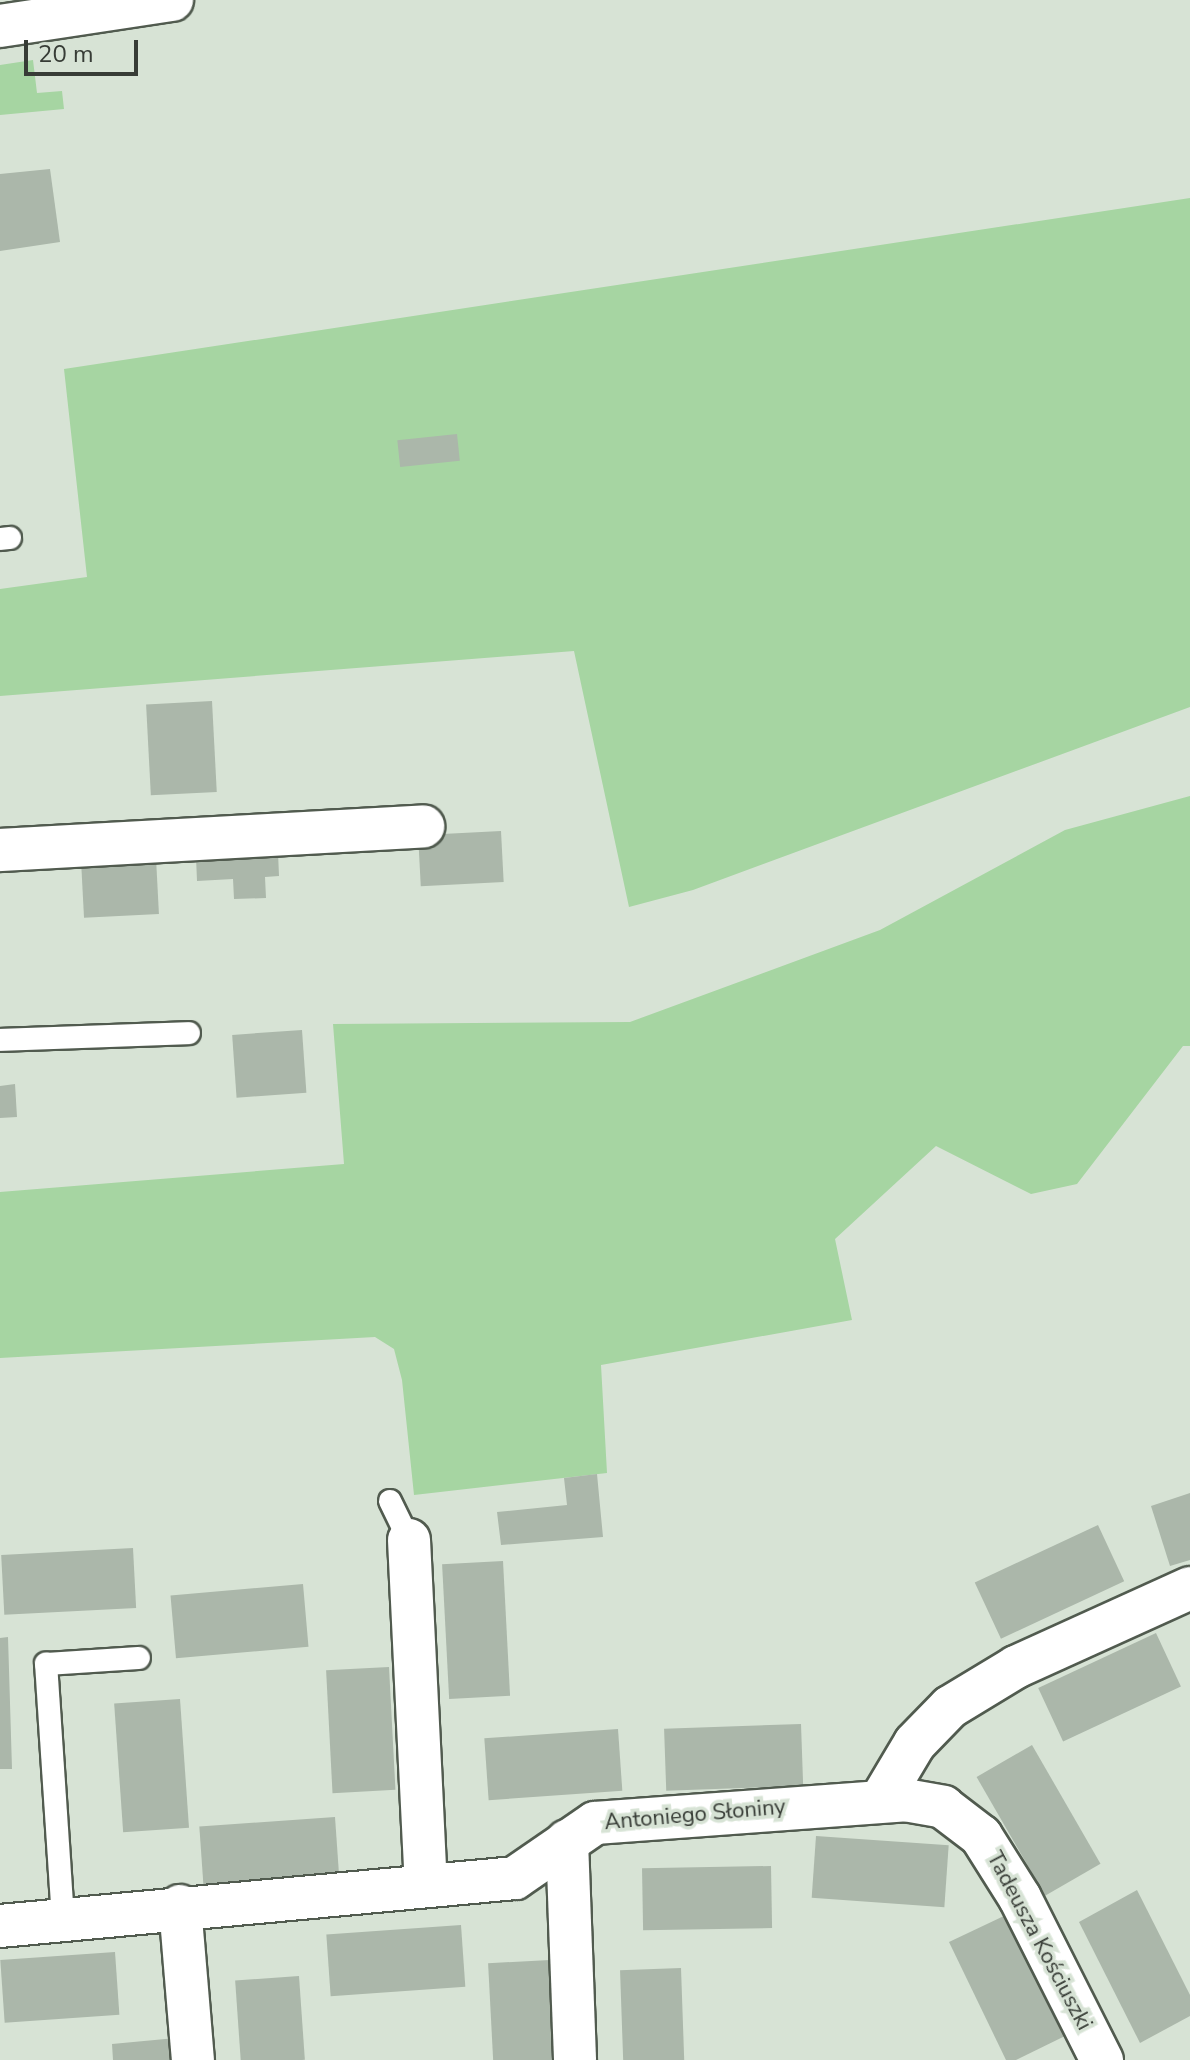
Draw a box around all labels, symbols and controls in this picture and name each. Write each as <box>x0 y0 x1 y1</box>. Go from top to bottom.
scale bar <box>28 24 142 74</box>
text: 20 m <box>38 38 94 70</box>
street label: Antoniego Słoniny <box>603 1794 787 1836</box>
street label: Tadeusza Kościuszki <box>981 1847 1097 2035</box>

